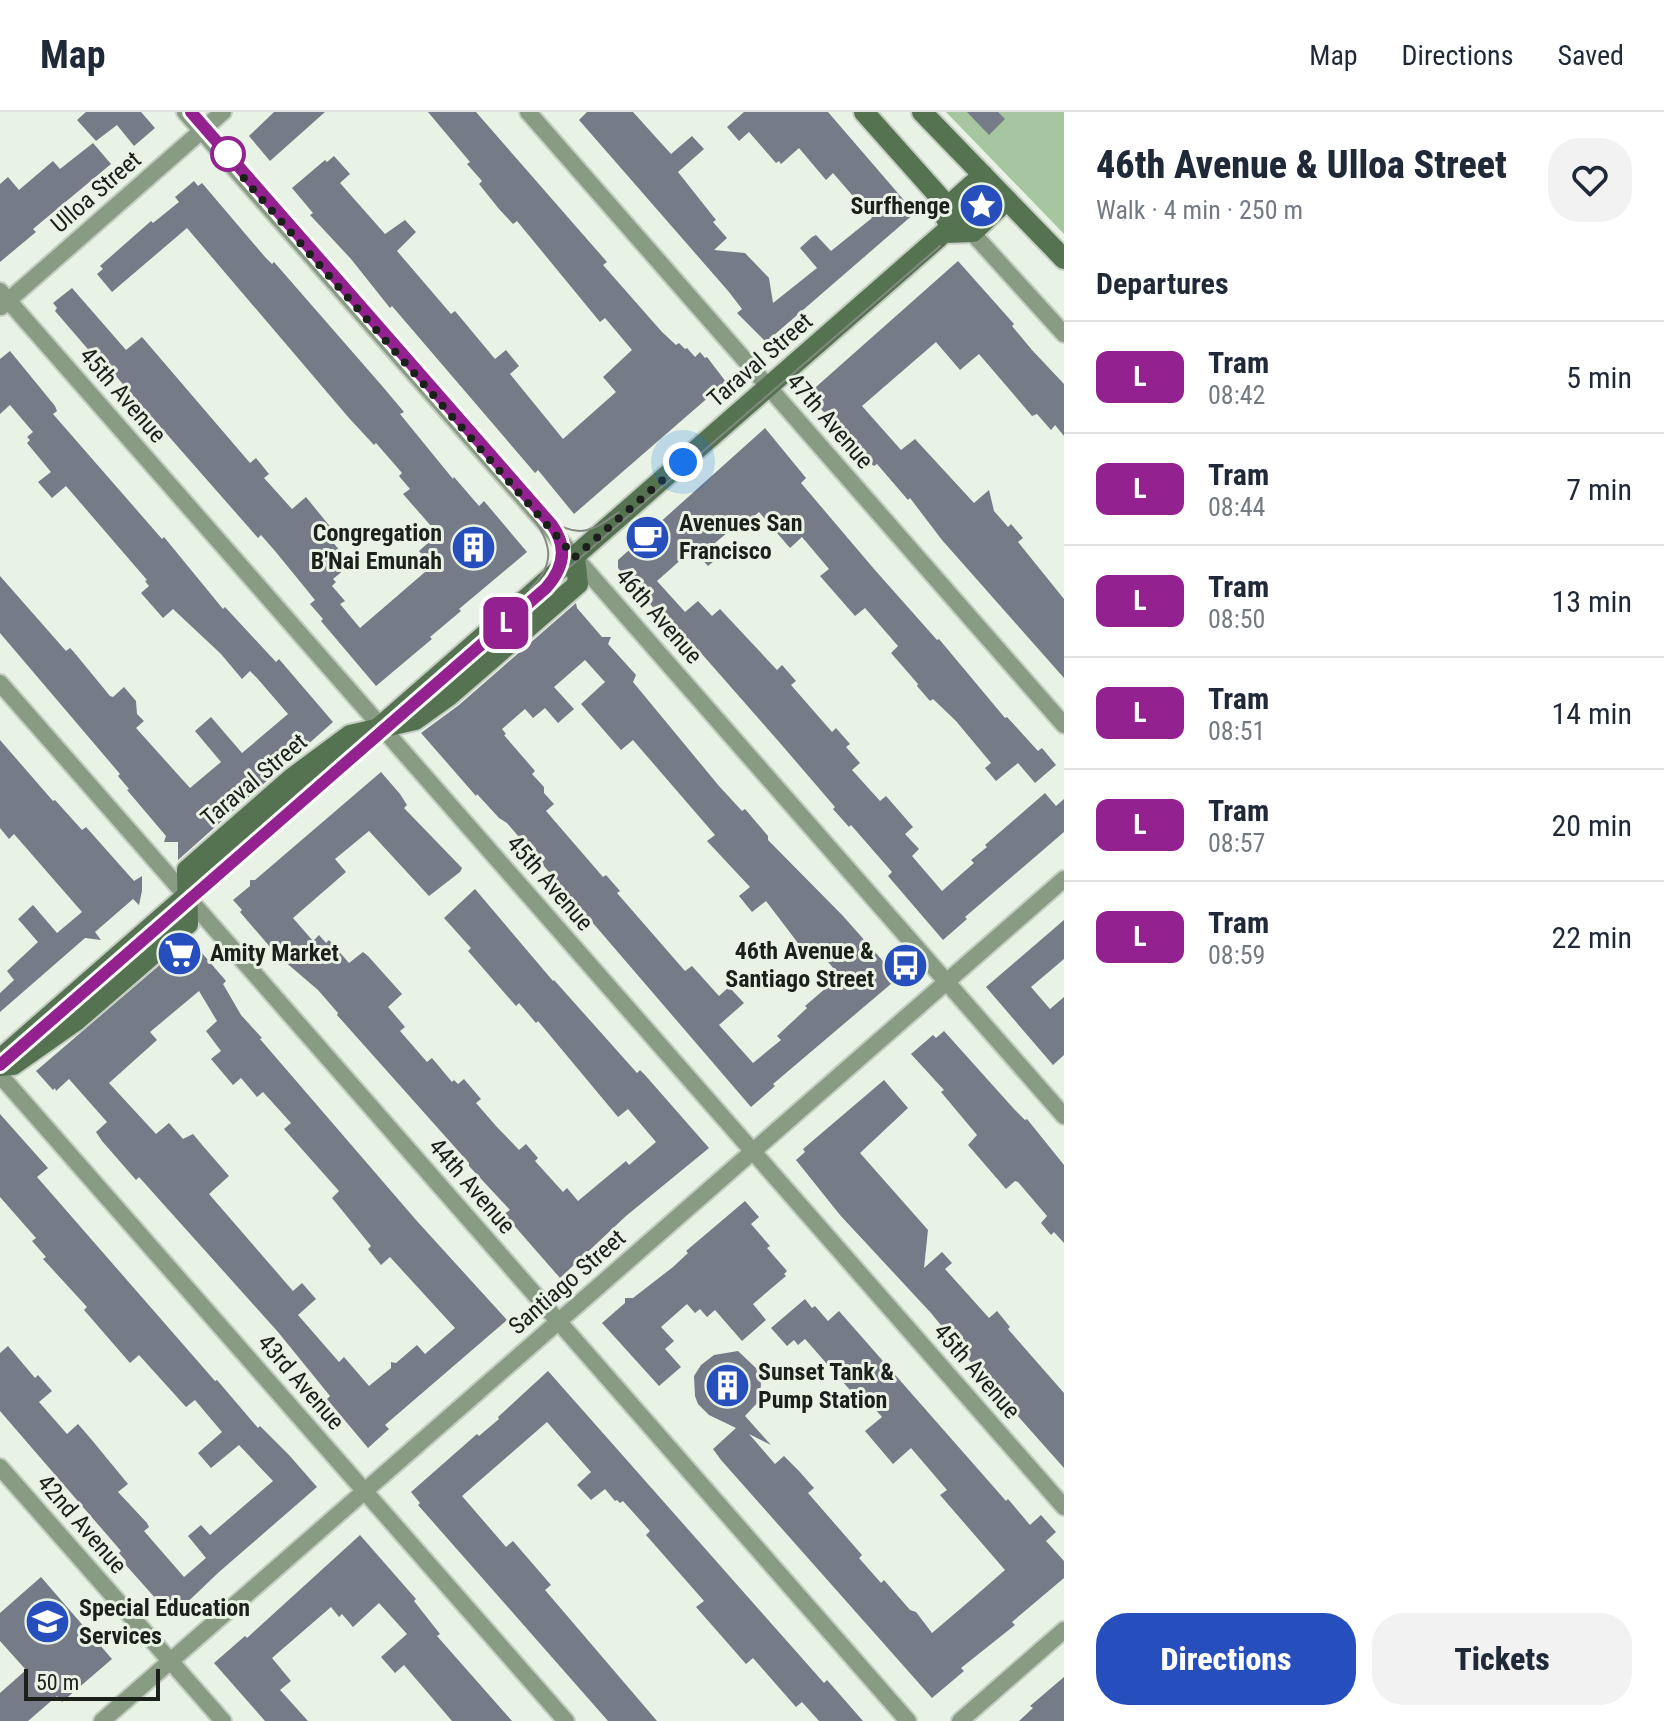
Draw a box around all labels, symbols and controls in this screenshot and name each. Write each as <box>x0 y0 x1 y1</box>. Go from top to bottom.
text: Map <box>40 33 106 77</box>
text: Map <box>1309 39 1358 72</box>
text: Directions <box>1402 39 1513 72</box>
text: Saved <box>1557 39 1624 72</box>
unlabelled marker <box>211 137 245 171</box>
button: heart <box>1548 138 1632 222</box>
text: 46th Avenue & Ulloa Street <box>1096 143 1507 187</box>
street label: Ulloa Street <box>45 145 147 239</box>
place icon: Surfhenge <box>957 182 1005 230</box>
place label: Surfhenge <box>851 192 950 220</box>
text: Walk · 4 min · 250 m <box>1096 195 1303 225</box>
text: Departures <box>1096 266 1229 301</box>
street label: Taraval Street <box>702 307 818 413</box>
street label: 45th Avenue <box>74 342 172 448</box>
text: Tram <box>1208 345 1269 380</box>
text: L <box>1133 360 1147 393</box>
text: 5 min <box>1566 360 1632 395</box>
street label: 47th Avenue <box>781 368 879 474</box>
text: 08:42 <box>1208 380 1265 410</box>
your location <box>663 442 703 482</box>
text: Tram <box>1208 457 1269 492</box>
text: L <box>1133 472 1147 505</box>
text: 7 min <box>1566 472 1632 507</box>
text: 08:44 <box>1208 492 1265 522</box>
place label: Avenues San Francisco <box>679 509 802 565</box>
cafe icon: Avenues San Francisco <box>624 513 672 561</box>
place label: Congregation B'Nai Emunah <box>311 519 442 575</box>
building icon: Congregation B'Nai Emunah <box>449 523 497 571</box>
street label: 46th Avenue <box>610 563 708 669</box>
text: Tram <box>1208 569 1269 604</box>
text: L <box>1133 584 1147 617</box>
text: 13 min <box>1551 584 1632 619</box>
line badge: L <box>480 597 532 649</box>
text: 08:50 <box>1208 604 1265 634</box>
text: L <box>499 606 513 639</box>
text: Tram <box>1208 681 1269 716</box>
text: L <box>1133 696 1147 729</box>
text: 14 min <box>1551 696 1632 731</box>
text: 08:51 <box>1208 716 1265 746</box>
street label: Taraval Street <box>195 728 313 832</box>
text: Tram <box>1208 793 1269 828</box>
text: L <box>1133 808 1147 841</box>
text: 20 min <box>1551 808 1632 843</box>
text: 08:57 <box>1208 828 1265 858</box>
street label: 45th Avenue <box>501 830 599 936</box>
text: Tram <box>1208 905 1269 940</box>
text: L <box>1133 920 1147 953</box>
text: 22 min <box>1551 920 1632 955</box>
supermarket icon: Amity Market <box>155 929 203 977</box>
place label: 46th Avenue & Santiago Street <box>725 937 874 993</box>
place label: Amity Market <box>210 939 339 967</box>
text: 08:59 <box>1208 940 1265 970</box>
bus stop icon: 46th Avenue & Santiago Street <box>881 941 929 989</box>
street label: 44th Avenue <box>423 1133 521 1239</box>
street label: Santiago Street <box>503 1224 631 1340</box>
street label: 45th Avenue <box>928 1318 1026 1424</box>
street label: 43rd Avenue <box>252 1329 350 1435</box>
place label: Sunset Tank & Pump Station <box>758 1358 894 1414</box>
building icon: Sunset Tank & Pump Station <box>703 1362 751 1410</box>
street label: 42nd Avenue <box>31 1469 133 1579</box>
place label: Special Education Services <box>79 1594 250 1650</box>
school or university icon: Special Education Services <box>24 1598 72 1646</box>
button: Directions <box>1096 1613 1356 1705</box>
button: Tickets <box>1372 1613 1632 1705</box>
scale bar <box>24 1665 160 1701</box>
text: 50 m <box>36 1670 79 1695</box>

